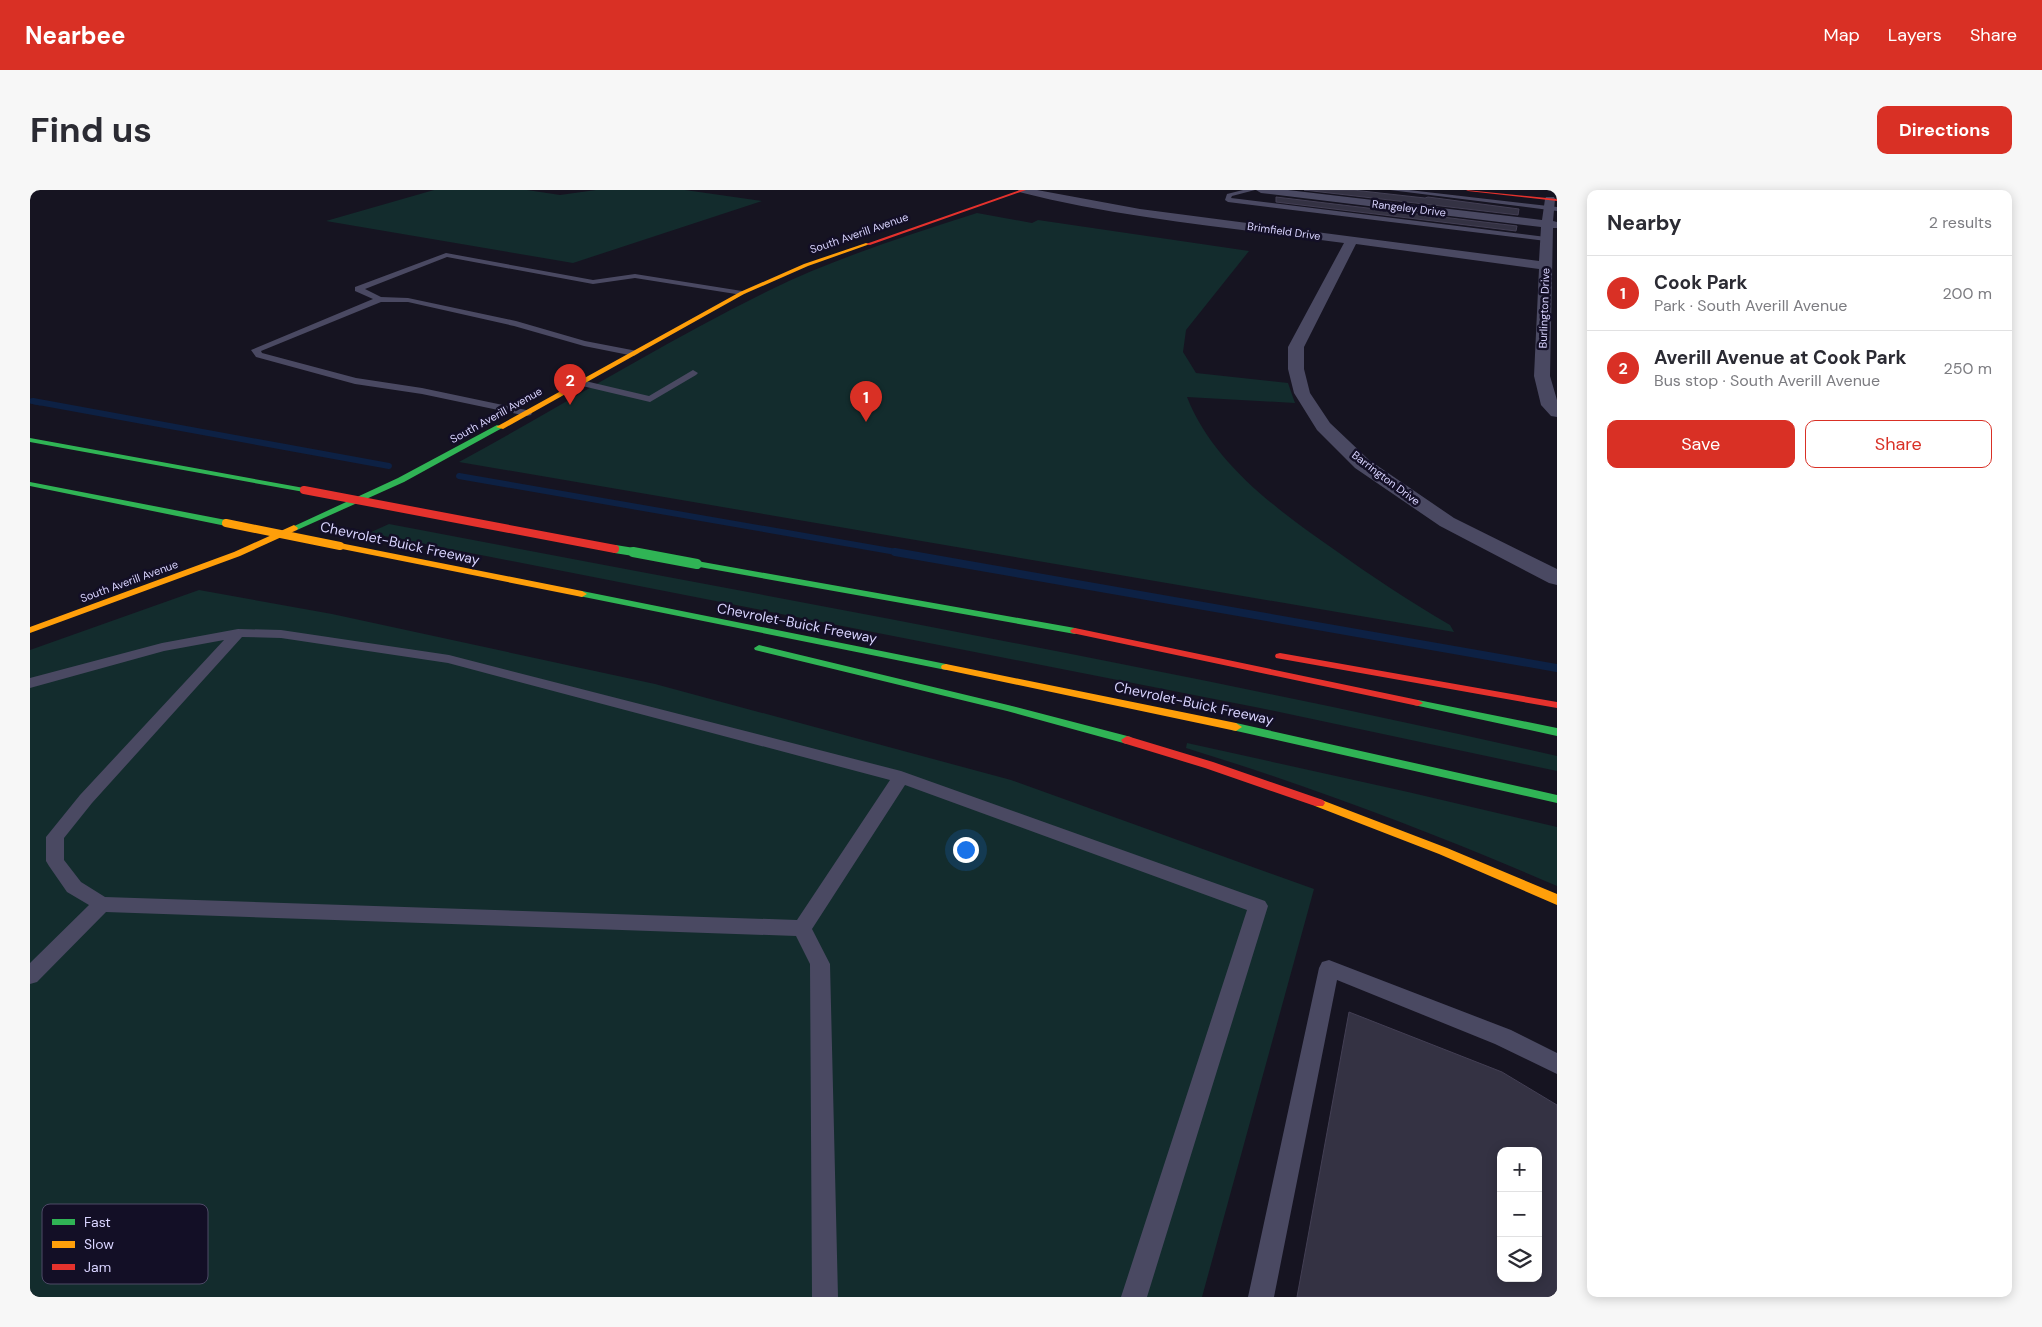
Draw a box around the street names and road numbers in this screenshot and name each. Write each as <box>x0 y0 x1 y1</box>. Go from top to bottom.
street label: Rangeley Drive <box>1371 197 1447 219</box>
street label: South Averill Avenue <box>808 210 910 256</box>
street label: Brimfield Drive <box>1246 219 1322 243</box>
street label: Burlington Drive <box>1536 268 1552 348</box>
street label: South Averill Avenue <box>447 384 545 446</box>
street label: Barrington Drive <box>1349 448 1423 508</box>
street label: Chevrolet-Buick Freeway <box>319 517 482 569</box>
street label: South Averill Avenue <box>78 557 180 605</box>
street label: Chevrolet-Buick Freeway <box>716 599 879 647</box>
street label: Chevrolet-Buick Freeway <box>1113 677 1276 729</box>

